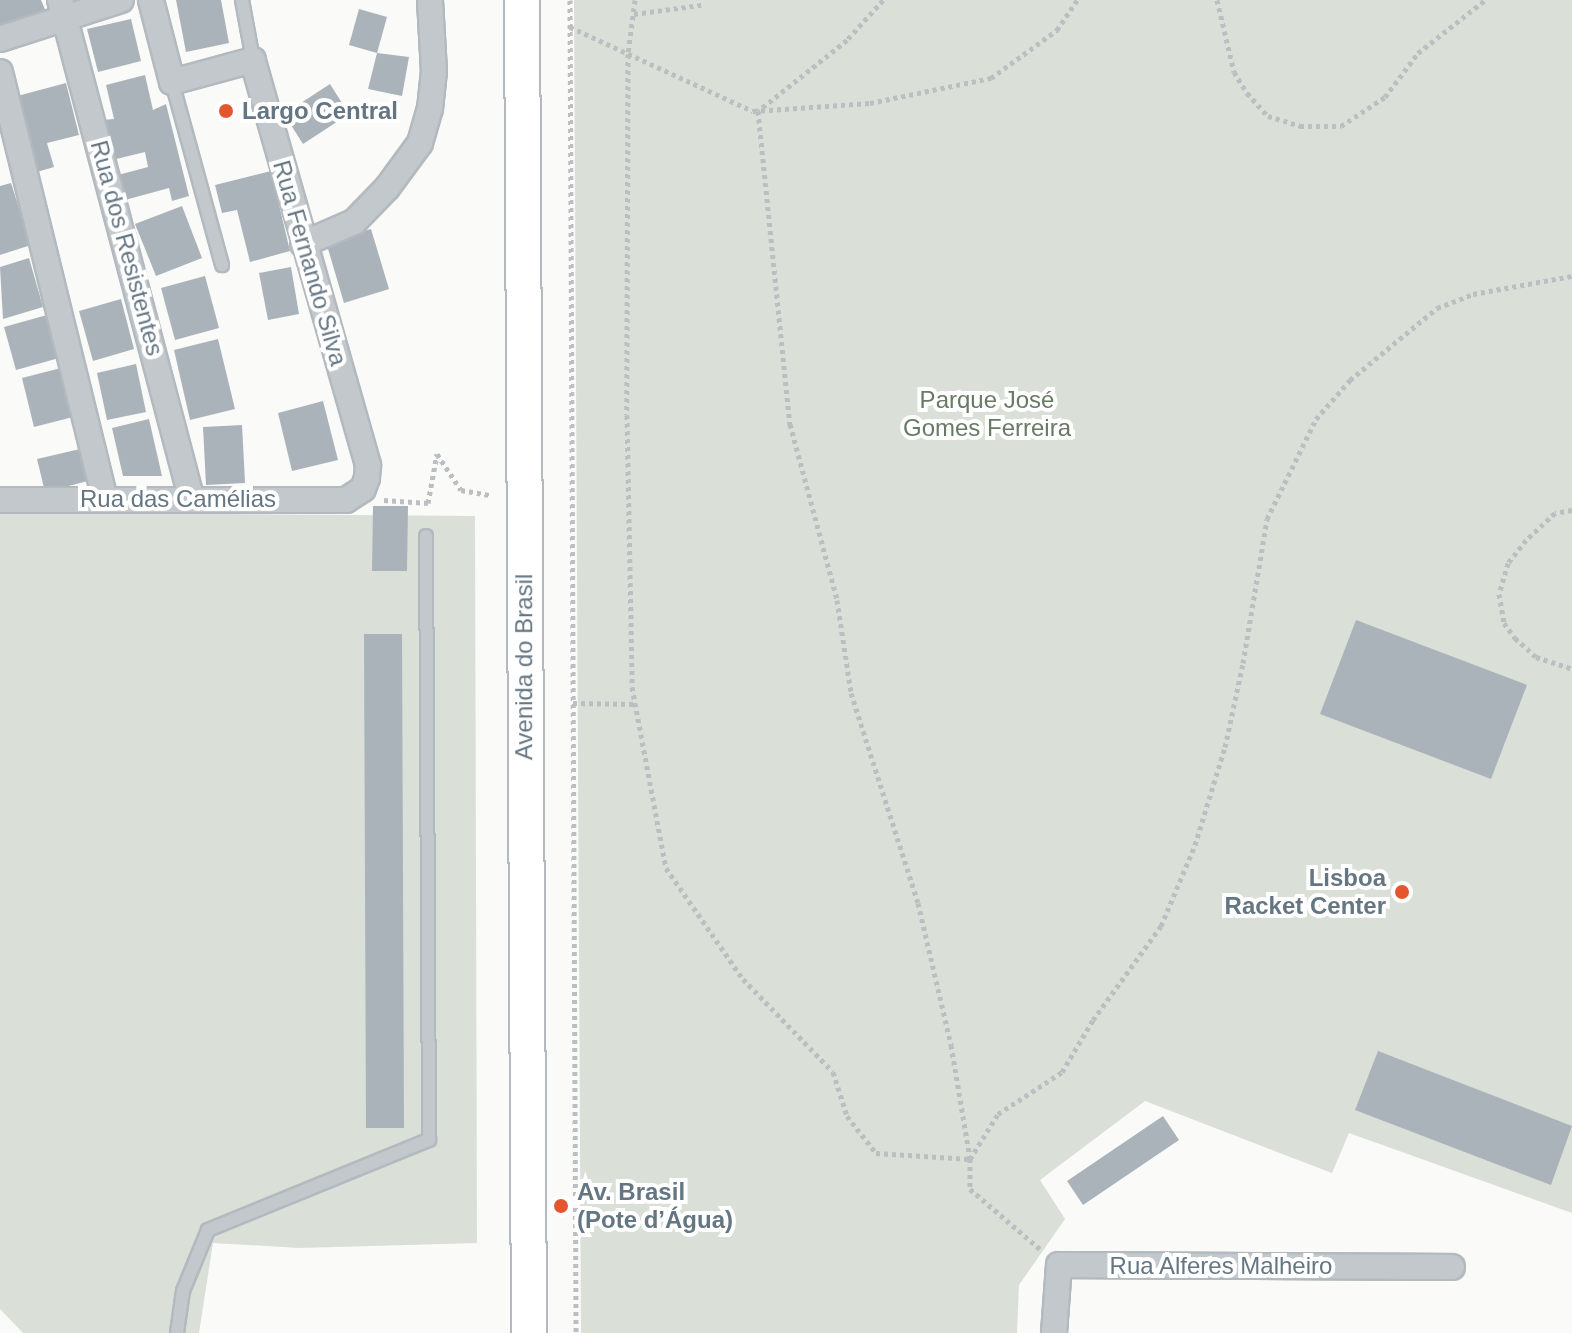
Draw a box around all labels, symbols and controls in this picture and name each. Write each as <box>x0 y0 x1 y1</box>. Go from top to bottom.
place label: Largo Central <box>242 97 398 125</box>
marker: Largo Central <box>217 102 235 120</box>
street label: Rua dos Resistentes <box>84 137 170 359</box>
street label: Rua Fernando Silva <box>267 157 353 369</box>
park label: Parque José Gomes Ferreira <box>903 386 1071 442</box>
street label: Rua das Camélias <box>80 485 276 513</box>
street label: Avenida do Brasil <box>510 574 538 760</box>
place label: Lisboa Racket Center <box>1225 864 1386 920</box>
marker: Lisboa Racket Center <box>1393 883 1411 901</box>
place label: Av. Brasil (Pote d’Água) <box>577 1178 733 1234</box>
marker: Av. Brasil (Pote d’Água) <box>552 1197 570 1215</box>
street label: Rua Alferes Malheiro <box>1109 1252 1333 1280</box>

